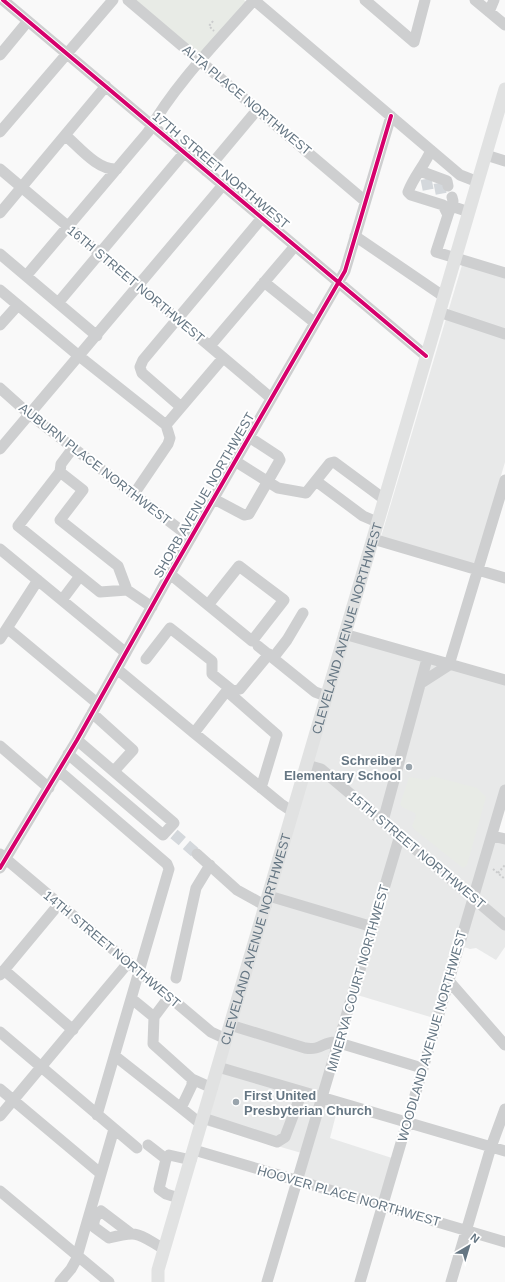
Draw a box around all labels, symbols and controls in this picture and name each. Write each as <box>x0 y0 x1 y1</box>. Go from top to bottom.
street label: ALTA PLACE NORTHWEST <box>180 42 314 158</box>
street label: 17TH STREET NORTHWEST <box>150 108 292 232</box>
street label: 16TH STREET NORTHWEST <box>65 222 207 346</box>
street label: AUBURN PLACE NORTHWEST <box>16 400 174 528</box>
street label: SHORB AVENUE NORTHWEST <box>150 409 258 580</box>
street label: CLEVELAND AVENUE NORTHWEST <box>308 520 385 736</box>
place label: Schreiber Elementary School <box>284 753 401 783</box>
marker: Schreiber Elementary School <box>404 762 414 772</box>
street label: 15TH STREET NORTHWEST <box>346 788 488 912</box>
street label: CLEVELAND AVENUE NORTHWEST <box>217 831 293 1047</box>
street label: MINERVA COURT NORTHWEST <box>324 883 392 1073</box>
street label: 14TH STREET NORTHWEST <box>41 887 183 1011</box>
street label: WOODLAND AVENUE NORTHWEST <box>395 929 469 1143</box>
place label: First United Presbyterian Church <box>244 1088 372 1118</box>
marker: First United Presbyterian Church <box>231 1097 241 1107</box>
street label: HOOVER PLACE NORTHWEST <box>256 1163 442 1229</box>
north arrow <box>449 1226 489 1266</box>
text: N <box>468 1231 482 1245</box>

